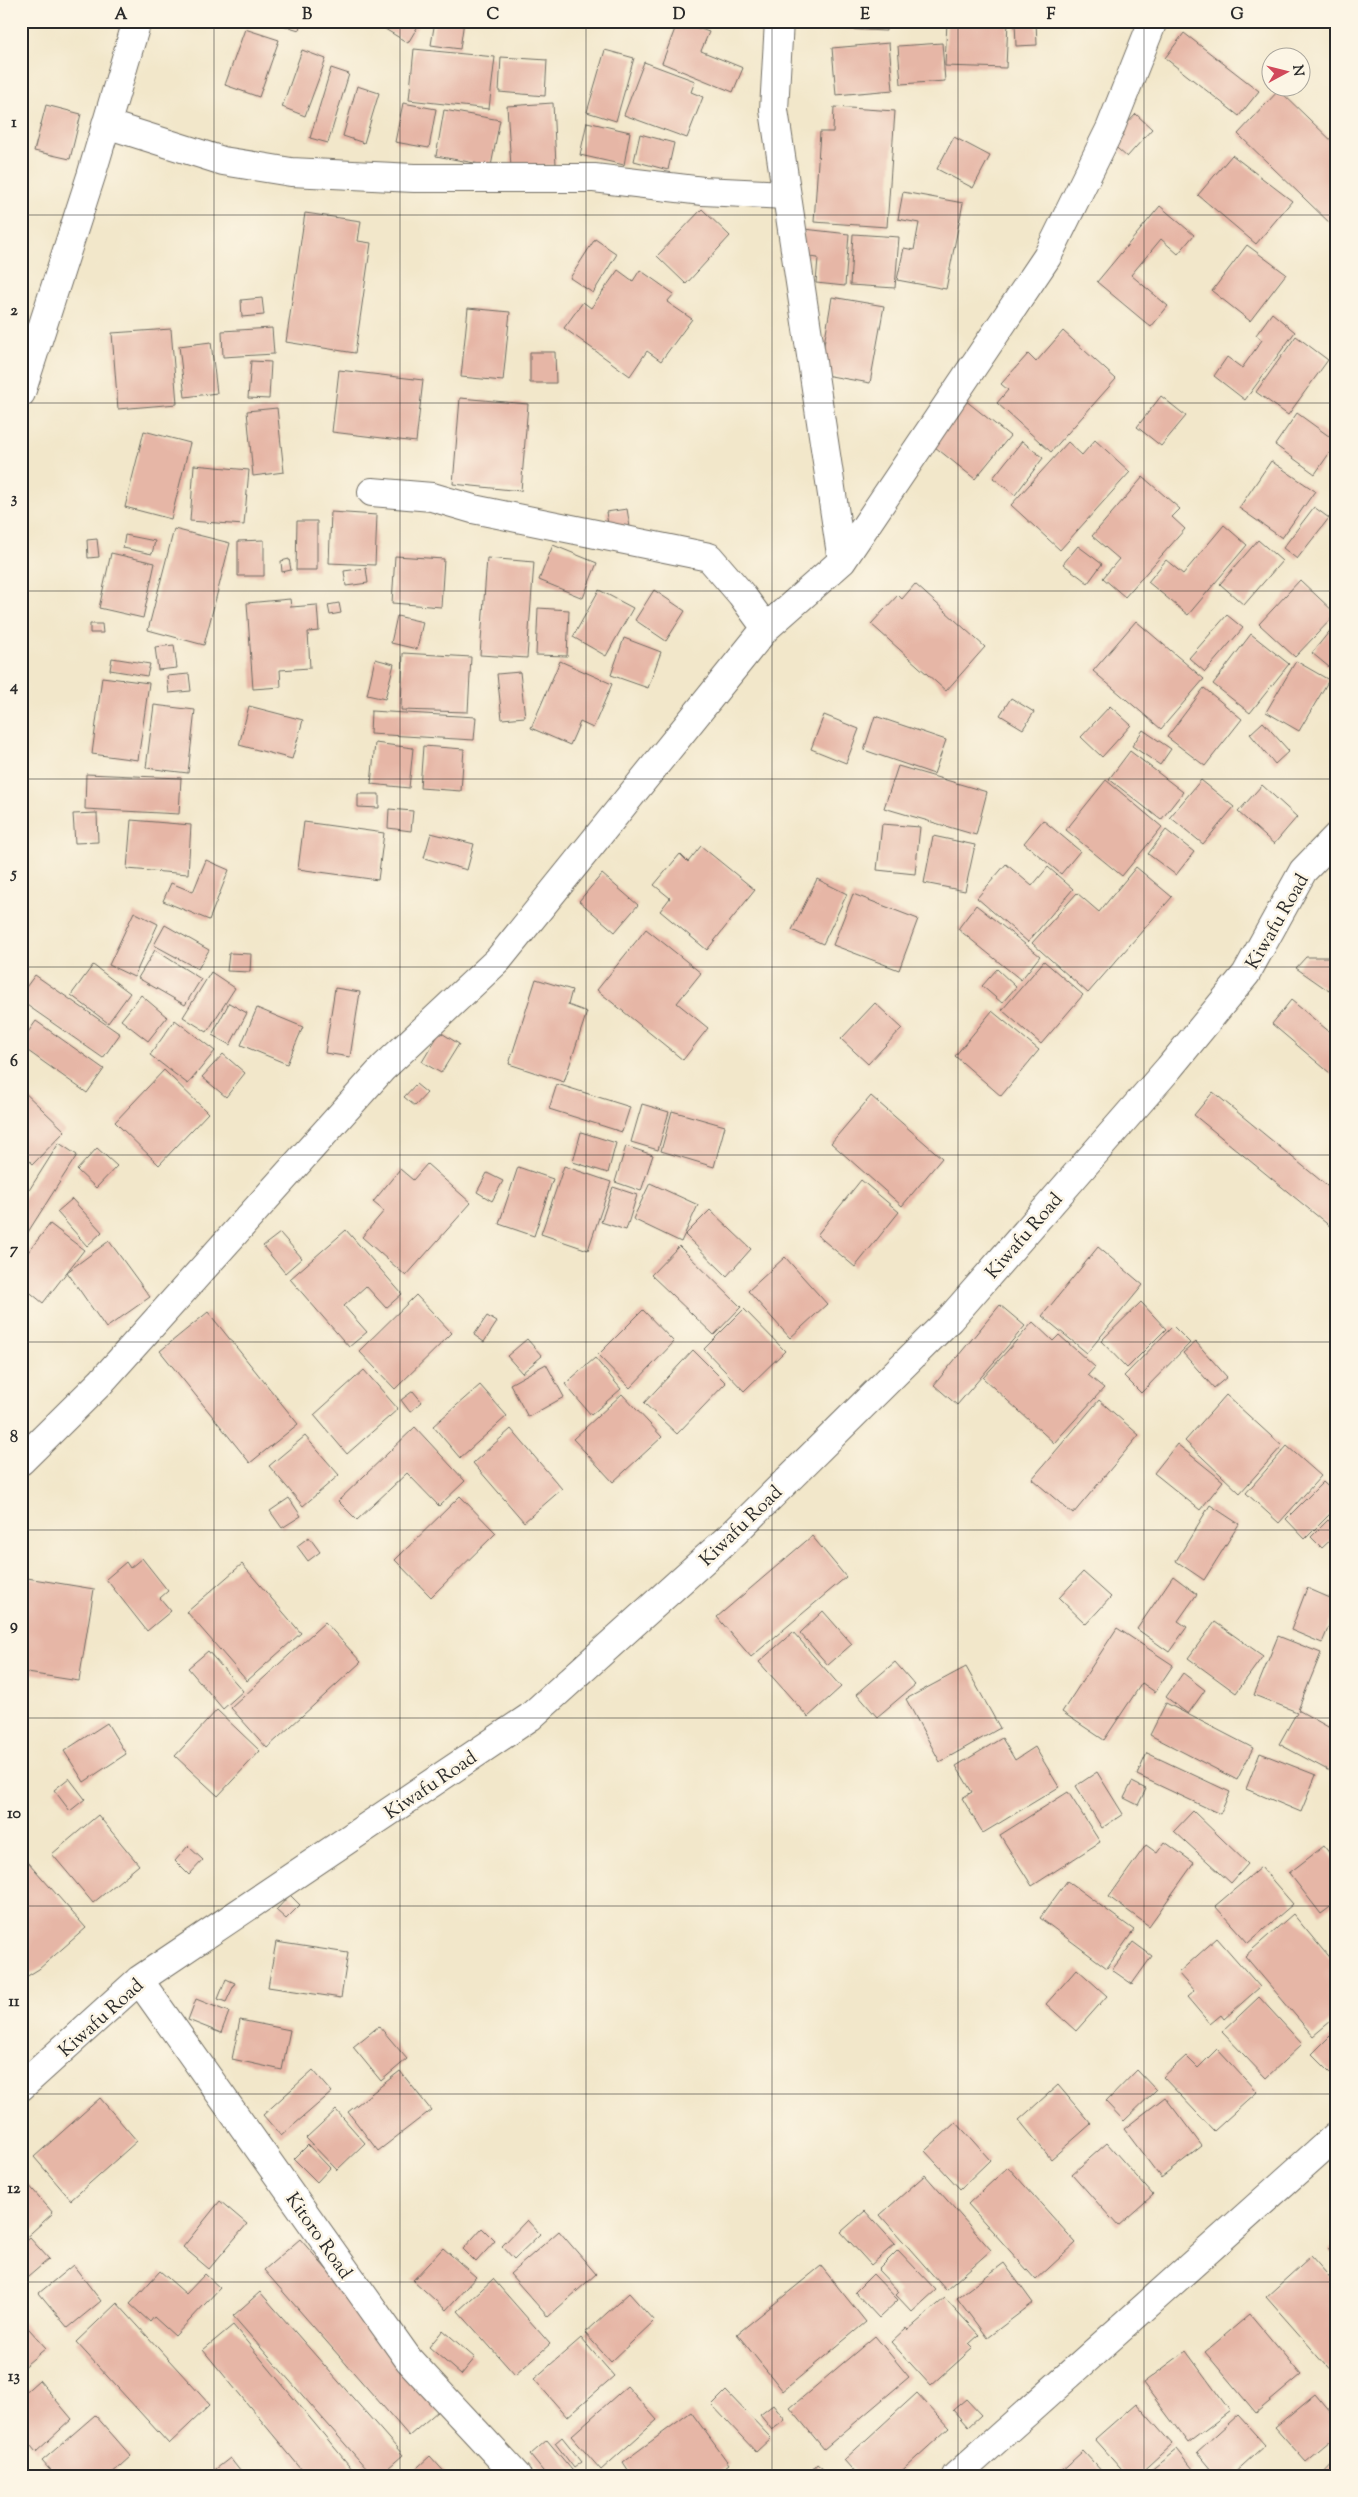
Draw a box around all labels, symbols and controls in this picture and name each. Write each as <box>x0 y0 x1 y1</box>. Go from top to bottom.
text: A <box>115 4 128 27</box>
text: B <box>302 4 312 27</box>
text: C <box>487 4 500 27</box>
text: D <box>673 4 686 27</box>
text: E <box>860 4 870 27</box>
text: F <box>1047 4 1056 27</box>
text: G <box>1230 4 1244 27</box>
north arrow <box>1260 48 1310 98</box>
text: N <box>1286 64 1308 77</box>
text: 1 <box>11 112 17 135</box>
text: 2 <box>10 300 18 323</box>
text: 3 <box>11 488 18 511</box>
text: 4 <box>9 676 18 699</box>
text: 5 <box>9 863 17 886</box>
street label: Kiwafu Road <box>1240 869 1317 975</box>
text: 6 <box>10 1051 18 1074</box>
street label: Kiwafu Road <box>980 1187 1070 1286</box>
text: 7 <box>10 1239 19 1262</box>
text: 8 <box>10 1427 18 1450</box>
street label: Kiwafu Road <box>694 1480 790 1573</box>
text: 9 <box>10 1615 18 1638</box>
street label: Kiwafu Road <box>380 1745 483 1827</box>
text: 10 <box>7 1803 21 1826</box>
street label: Kiwafu Road <box>53 1973 150 2064</box>
text: 11 <box>9 1991 20 2014</box>
text: 12 <box>8 2178 21 2201</box>
street label: Kitoro Road <box>278 2188 358 2285</box>
text: 13 <box>8 2366 20 2389</box>

